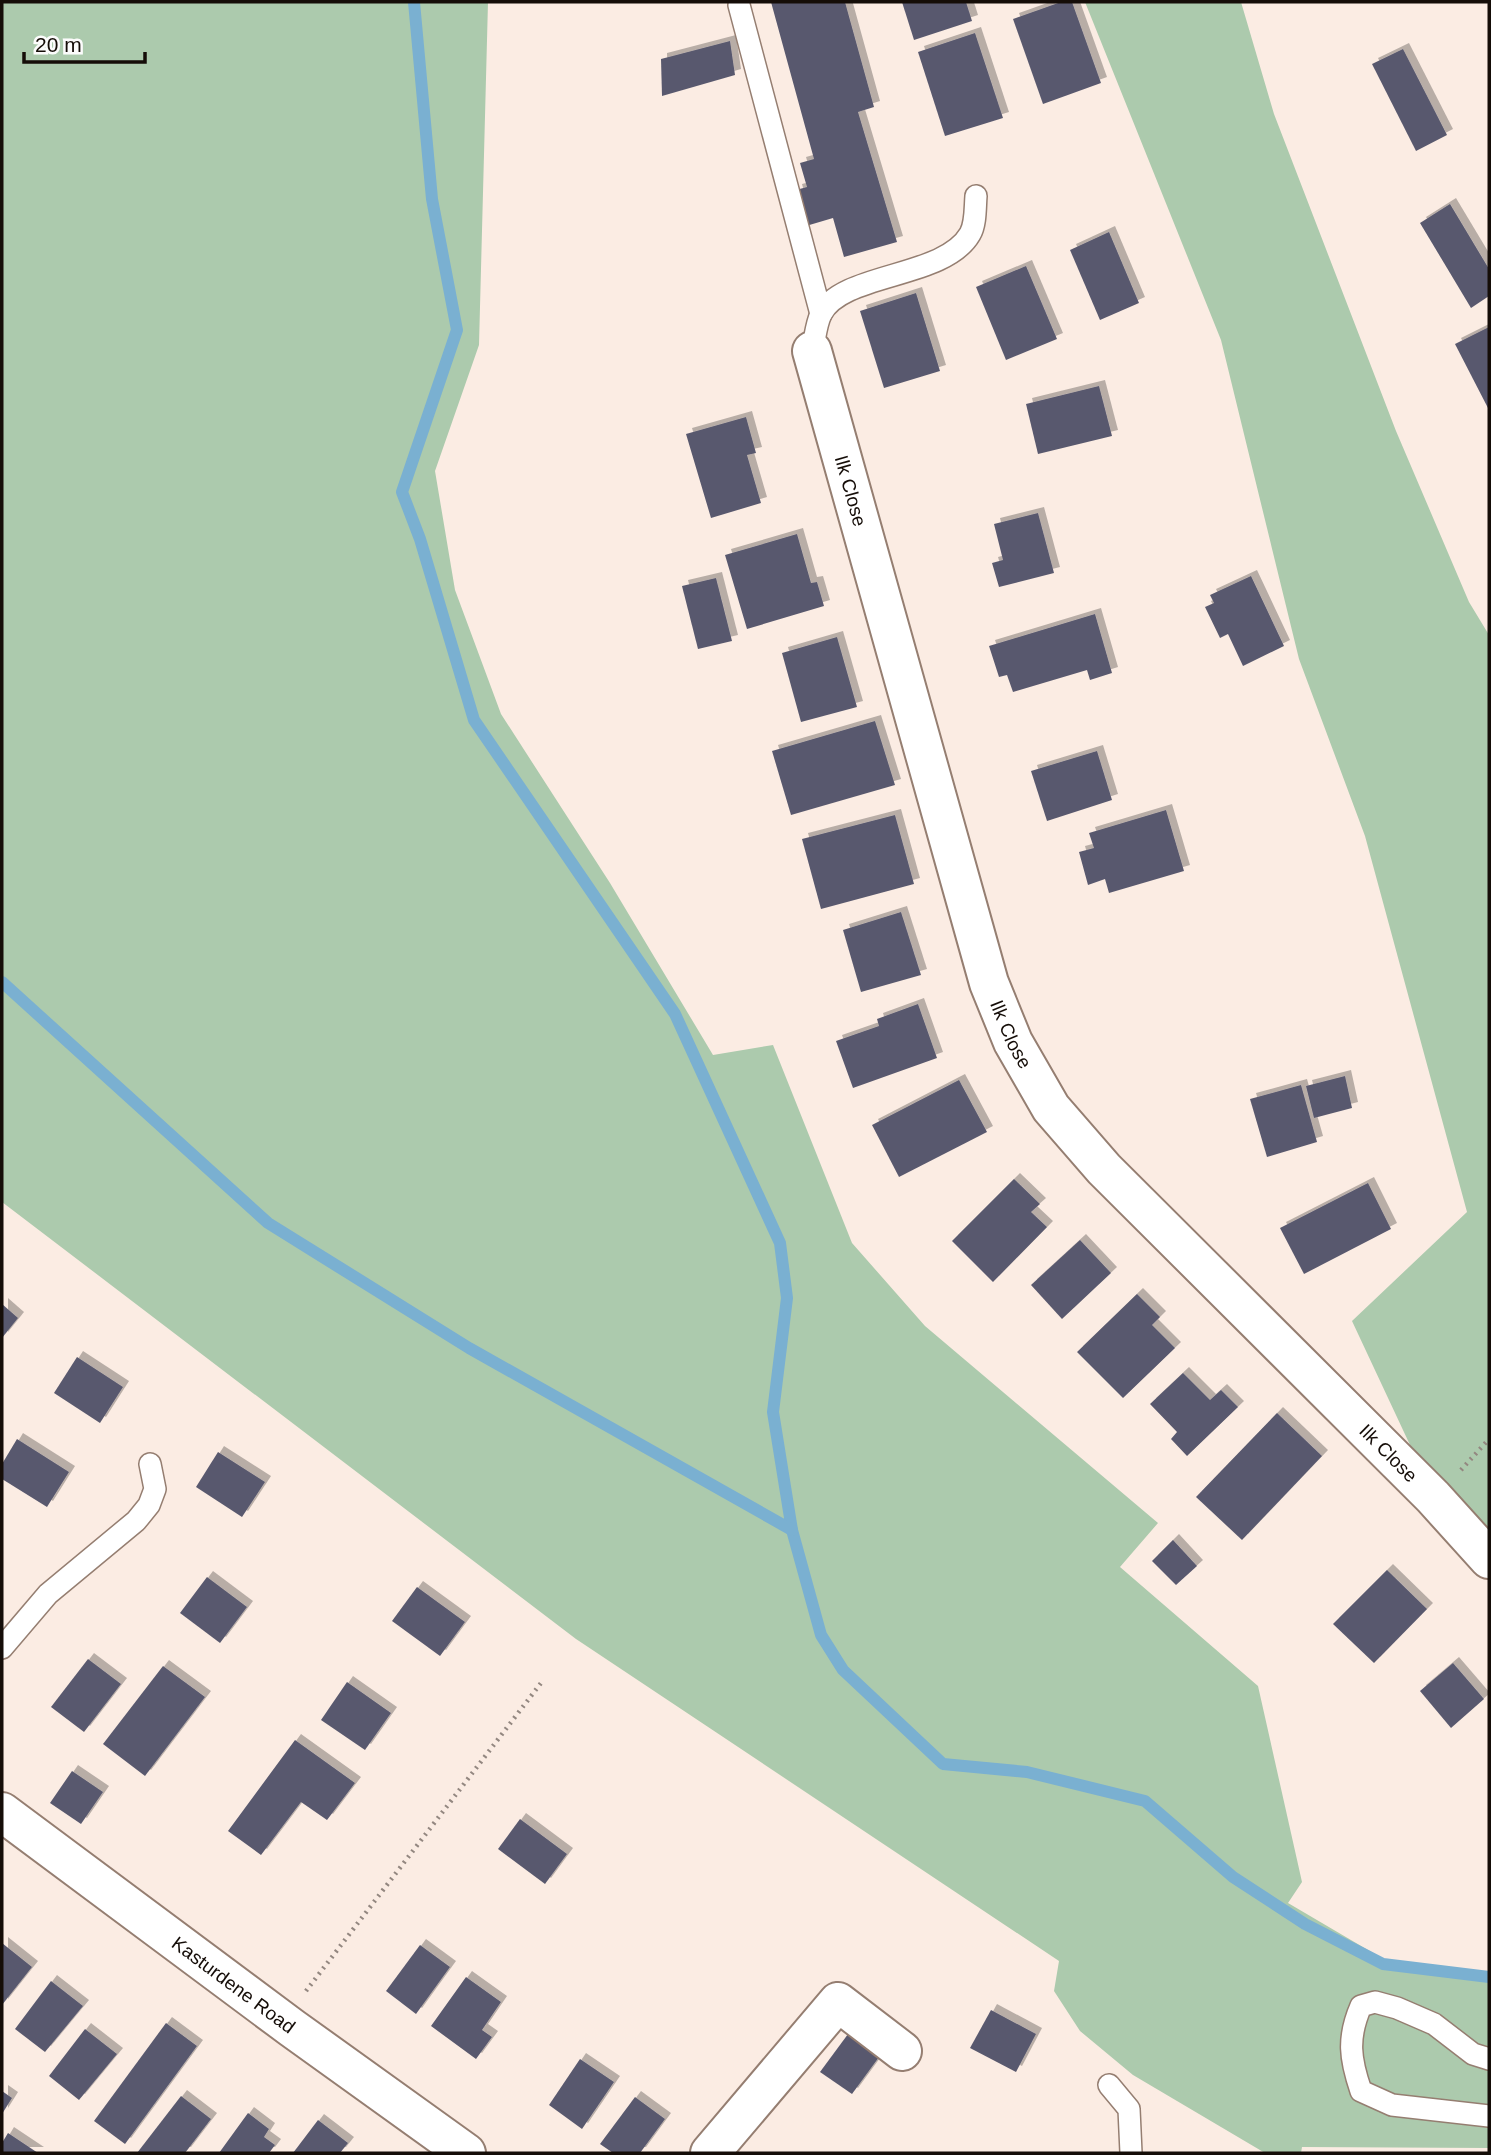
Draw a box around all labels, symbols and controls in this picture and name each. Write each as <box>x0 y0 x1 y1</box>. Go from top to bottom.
scale bar <box>24 21 145 65</box>
text: 20 m <box>35 33 82 56</box>
street label: Ilk Close <box>831 453 871 529</box>
street label: Ilk Close <box>987 997 1036 1072</box>
street label: Ilk Close <box>1355 1420 1422 1486</box>
street label: Kasturdene Road <box>168 1932 299 2037</box>

